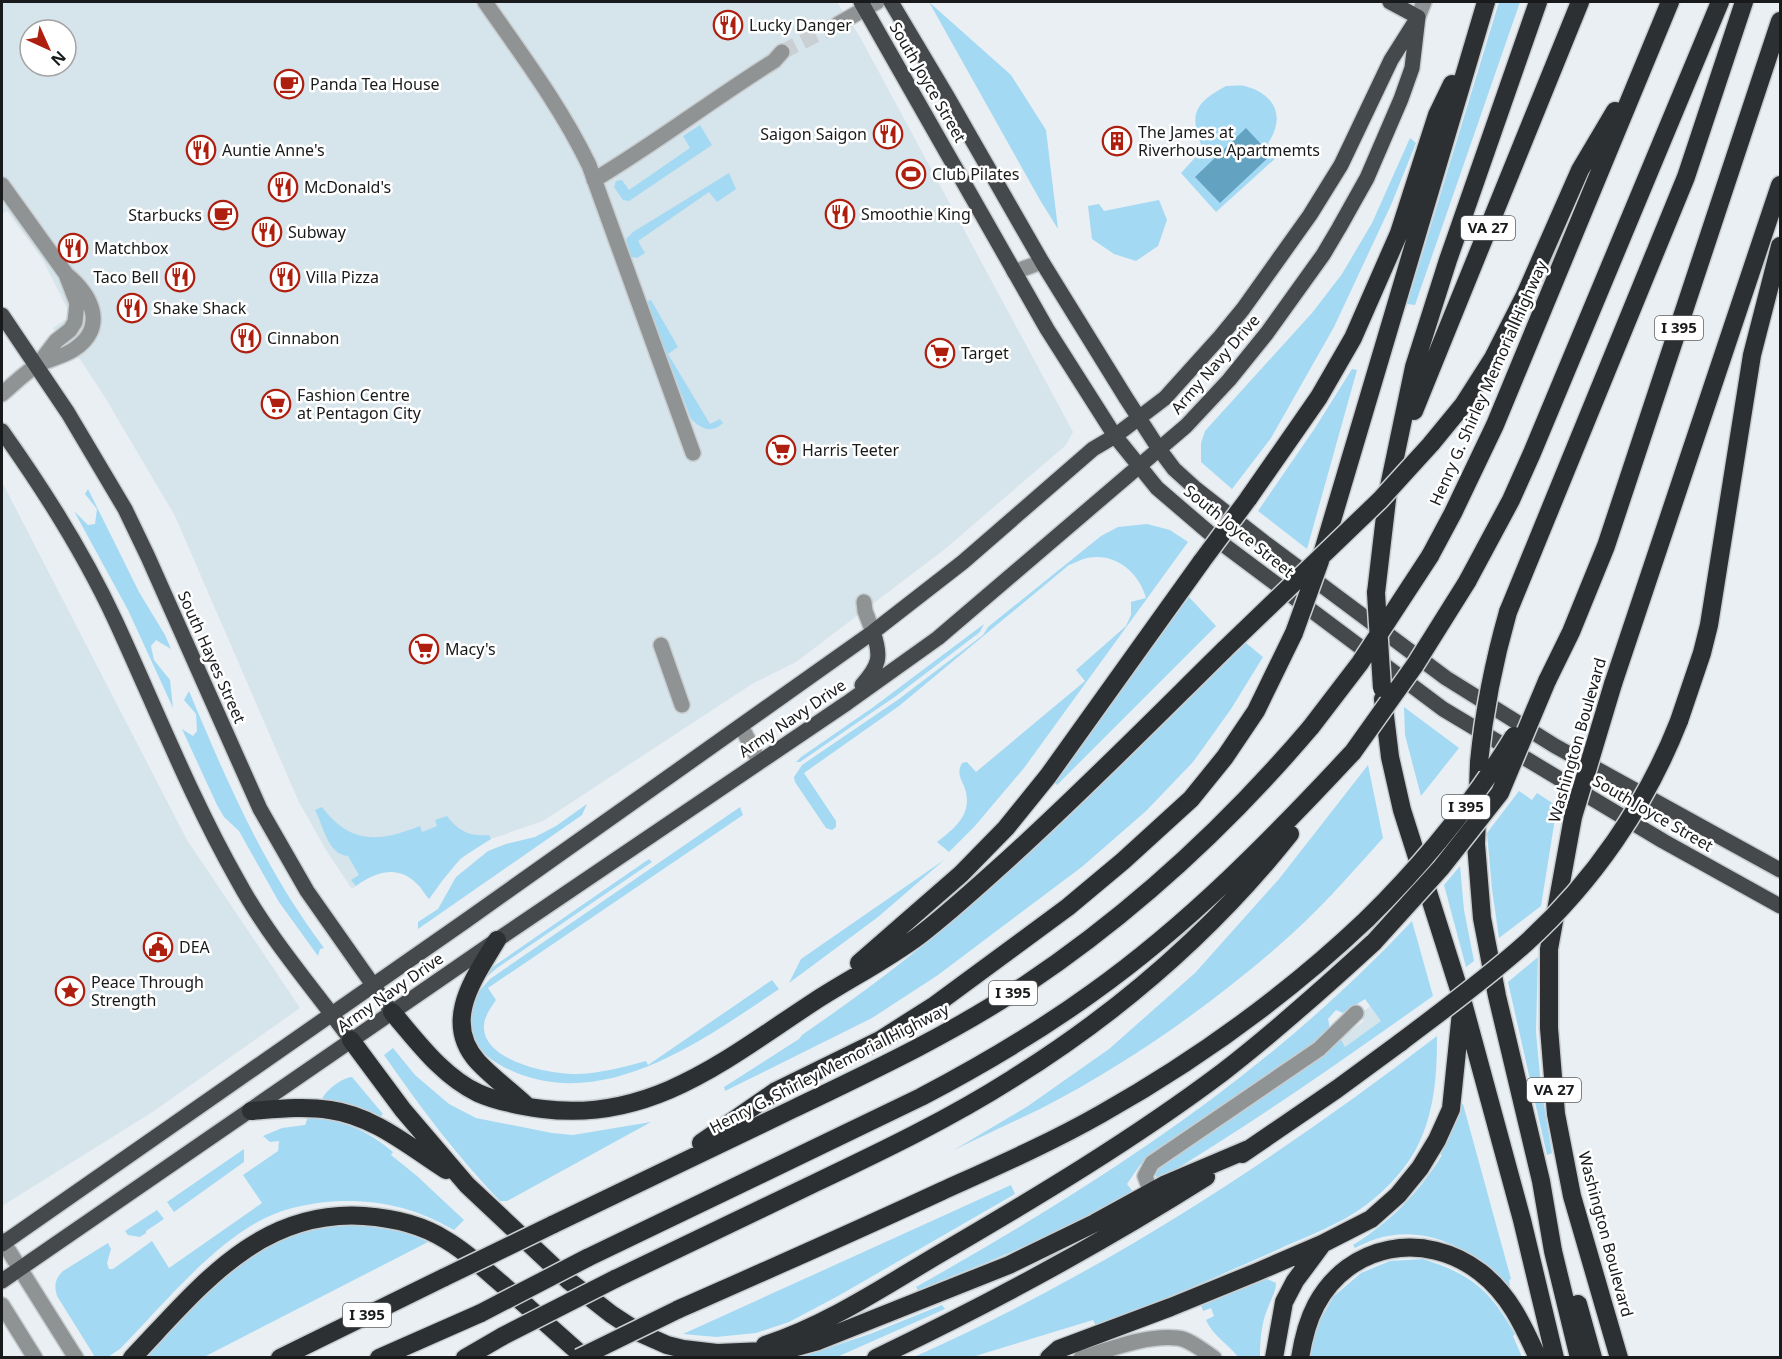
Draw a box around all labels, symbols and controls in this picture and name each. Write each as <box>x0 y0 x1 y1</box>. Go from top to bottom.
restaurant icon: Lucky Danger <box>712 9 744 41</box>
place label: Lucky Danger <box>749 14 852 36</box>
north arrow <box>18 18 78 78</box>
street label: South Joyce Street <box>885 18 972 146</box>
text: N <box>46 46 71 71</box>
cafe icon: Panda Tea House <box>273 68 305 100</box>
place label: Panda Tea House <box>310 73 440 95</box>
restaurant icon: Saigon Saigon <box>872 118 904 150</box>
place label: The James at Riverhouse Apartmemts <box>1138 121 1320 161</box>
place label: Saigon Saigon <box>760 123 867 145</box>
building icon: The James at Riverhouse Apartmemts <box>1101 125 1133 157</box>
restaurant icon: Auntie Anne's <box>185 134 217 166</box>
place label: Auntie Anne's <box>222 139 325 161</box>
sports icon: Club Pilates <box>895 158 927 190</box>
place label: Club Pilates <box>932 163 1020 185</box>
restaurant icon: McDonald's <box>267 171 299 203</box>
place label: McDonald's <box>304 176 391 198</box>
restaurant icon: Smoothie King <box>824 198 856 230</box>
cafe icon: Starbucks <box>207 199 239 231</box>
place label: Smoothie King <box>861 203 971 225</box>
place label: Starbucks <box>128 204 202 226</box>
restaurant icon: Subway <box>251 216 283 248</box>
road number: VA 27 <box>1461 216 1515 240</box>
place label: Subway <box>288 221 347 243</box>
restaurant icon: Matchbox <box>57 232 89 264</box>
place label: Matchbox <box>94 237 169 259</box>
street label: Henry G. Shirley Memorial Highway <box>1424 256 1552 509</box>
restaurant icon: Taco Bell <box>164 261 196 293</box>
restaurant icon: Villa Pizza <box>269 261 301 293</box>
place label: Taco Bell <box>93 266 159 288</box>
place label: Villa Pizza <box>306 266 379 288</box>
restaurant icon: Shake Shack <box>116 292 148 324</box>
place label: Shake Shack <box>153 297 247 319</box>
street label: Army Navy Drive <box>1166 310 1264 418</box>
road number: I 395 <box>1655 316 1703 340</box>
restaurant icon: Cinnabon <box>230 322 262 354</box>
place label: Cinnabon <box>267 327 339 349</box>
supermarket icon: Target <box>924 337 956 369</box>
place label: Target <box>961 342 1009 364</box>
place label: Fashion Centre at Pentagon City <box>297 384 422 424</box>
supermarket icon: Fashion Centre at Pentagon City <box>260 388 292 420</box>
supermarket icon: Harris Teeter <box>765 434 797 466</box>
place label: Harris Teeter <box>802 439 900 461</box>
street label: South Joyce Street <box>1179 480 1299 582</box>
street label: South Hayes Street <box>173 587 251 727</box>
supermarket icon: Macy's <box>408 633 440 665</box>
place label: Macy's <box>445 638 496 660</box>
street label: Washington Boulevard <box>1543 655 1611 825</box>
street label: Army Navy Drive <box>734 674 850 762</box>
street label: South Joyce Street <box>1589 770 1717 857</box>
road number: I 395 <box>1442 795 1490 819</box>
public building icon: DEA <box>142 931 174 963</box>
place label: DEA <box>179 936 211 958</box>
street label: Army Navy Drive <box>332 947 448 1037</box>
place label: Peace Through Strength <box>91 971 204 1011</box>
place icon: Peace Through Strength <box>54 975 86 1007</box>
road number: I 395 <box>989 981 1037 1005</box>
street label: Henry G. Shirley Memorial Highway <box>706 997 953 1138</box>
road number: VA 27 <box>1527 1078 1581 1102</box>
street label: Washington Boulevard <box>1573 1149 1639 1319</box>
road number: I 395 <box>343 1303 391 1327</box>

